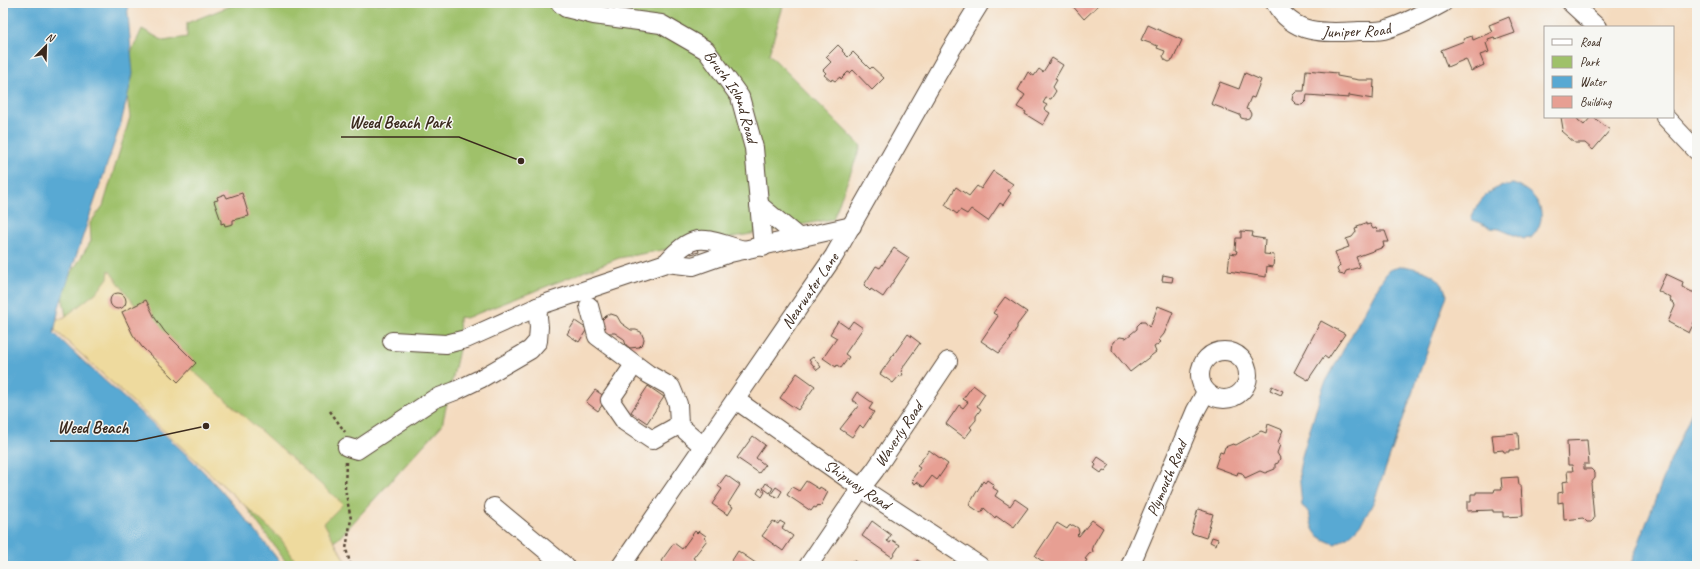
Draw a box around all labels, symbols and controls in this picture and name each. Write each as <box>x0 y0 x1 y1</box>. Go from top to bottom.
street label: Juniper Road <box>1321 18 1396 42</box>
north arrow <box>26 26 66 66</box>
legend <box>1544 26 1674 118</box>
text: N <box>44 29 58 45</box>
text: Road <box>1580 34 1602 50</box>
street label: Brush Island Road <box>699 46 763 148</box>
text: Park <box>1580 54 1601 70</box>
text: Water <box>1580 74 1608 90</box>
text: Building <box>1580 94 1612 110</box>
callout: Weed Beach Park <box>341 108 459 137</box>
text: Weed Beach Park <box>349 112 453 133</box>
street label: Nearwater Lane <box>777 247 844 333</box>
street label: Waverly Road <box>870 396 929 471</box>
callout: Weed Beach <box>50 412 136 441</box>
text: Weed Beach <box>58 417 130 438</box>
street label: Plymouth Road <box>1142 435 1193 519</box>
street label: Shipway Road <box>820 455 896 516</box>

